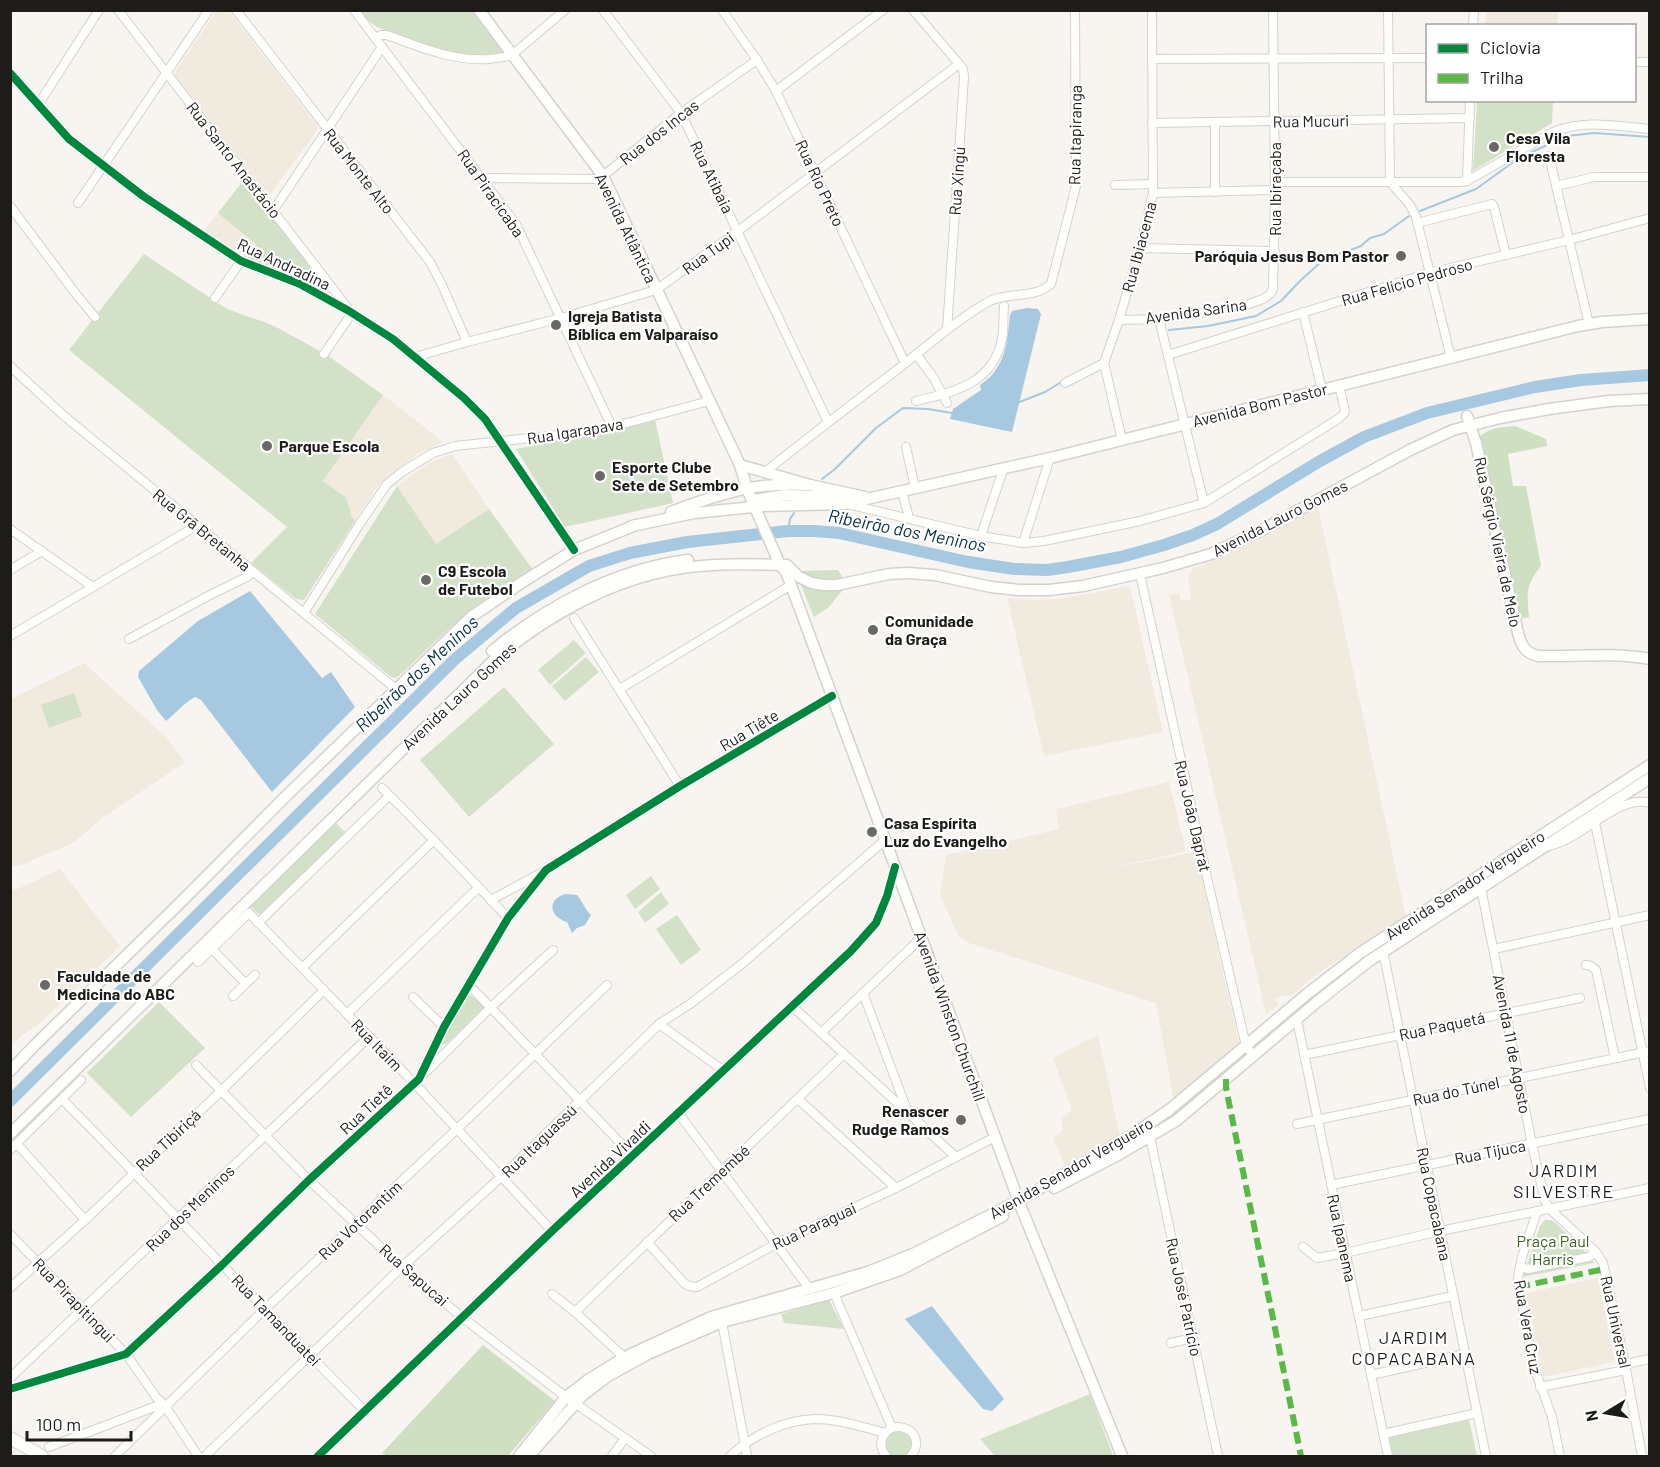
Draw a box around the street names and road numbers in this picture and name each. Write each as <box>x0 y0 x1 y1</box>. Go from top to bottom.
street label: Rua Itapiranga <box>1064 85 1085 185</box>
street label: Rua dos Incas <box>615 95 702 168</box>
street label: Rua Santo Anastácio <box>183 98 286 222</box>
street label: Rua Mucuri <box>1273 110 1349 131</box>
street label: Rua Monte Alto <box>320 124 399 217</box>
street label: Rua Rio Preto <box>792 136 849 229</box>
street label: Rua Atibaia <box>687 137 738 216</box>
street label: Rua Ibiraçaba <box>1265 142 1284 236</box>
street label: Rua Piracicaba <box>454 145 529 240</box>
street label: Rua Xingú <box>945 146 968 216</box>
street label: Avenida Atlântica <box>592 170 661 286</box>
street label: Rua Ibiacema <box>1117 199 1160 294</box>
street label: Rua Tupi <box>678 227 737 278</box>
street label: Rua Andradina <box>235 234 334 293</box>
street label: Rua Felício Pedroso <box>1339 254 1475 309</box>
street label: Avenida Sarina <box>1144 294 1248 327</box>
street label: Avenida Bom Pastor <box>1190 378 1330 430</box>
street label: Rua Igarapava <box>525 414 624 447</box>
street label: Rua Sérgio Vieira de Melo <box>1471 455 1526 629</box>
street label: Avenida Lauro Gomes <box>1209 475 1351 560</box>
street label: Rua Grã Bretanha <box>150 484 255 575</box>
street label: Avenida Lauro Gomes <box>398 638 520 753</box>
street label: Rua Tiête <box>716 705 782 755</box>
street label: Rua João Daprat <box>1171 758 1216 874</box>
street label: Avenida Senador Vergueiro <box>1382 826 1548 943</box>
street label: Avenida Winston Churchill <box>911 928 990 1103</box>
street label: Avenida 11 de Agosto <box>1490 973 1535 1115</box>
street label: Rua Paquetá <box>1397 1007 1486 1044</box>
street label: Rua Itaim <box>348 1015 407 1075</box>
street label: Rua do Túnel <box>1411 1072 1501 1109</box>
street label: Rua Tietê <box>335 1079 396 1138</box>
street label: Rua Itaguassú <box>497 1100 580 1181</box>
street label: Rua Tibiriçá <box>131 1105 204 1175</box>
street label: Avenida Senador Vergueiro <box>985 1113 1156 1222</box>
street label: Avenida Vivaldi <box>565 1116 654 1201</box>
street label: Rua Tijuca <box>1453 1135 1527 1168</box>
street label: Rua Tremembé <box>664 1140 753 1225</box>
street label: Rua Copacabana <box>1413 1145 1456 1262</box>
street label: Rua dos Meninos <box>141 1161 238 1255</box>
street label: Rua Votorantim <box>314 1176 405 1263</box>
street label: Rua Ipanema <box>1324 1192 1361 1284</box>
street label: Rua Paraguai <box>769 1198 859 1253</box>
street label: Rua José Patrício <box>1163 1236 1206 1358</box>
street label: Rua Sapucai <box>376 1239 453 1310</box>
street label: Rua Pirapitingui <box>29 1254 119 1346</box>
street label: Rua Tamanduateí <box>228 1270 325 1370</box>
street label: Rua Universal <box>1597 1274 1636 1370</box>
street label: Rua Vera Cruz <box>1511 1278 1546 1375</box>

